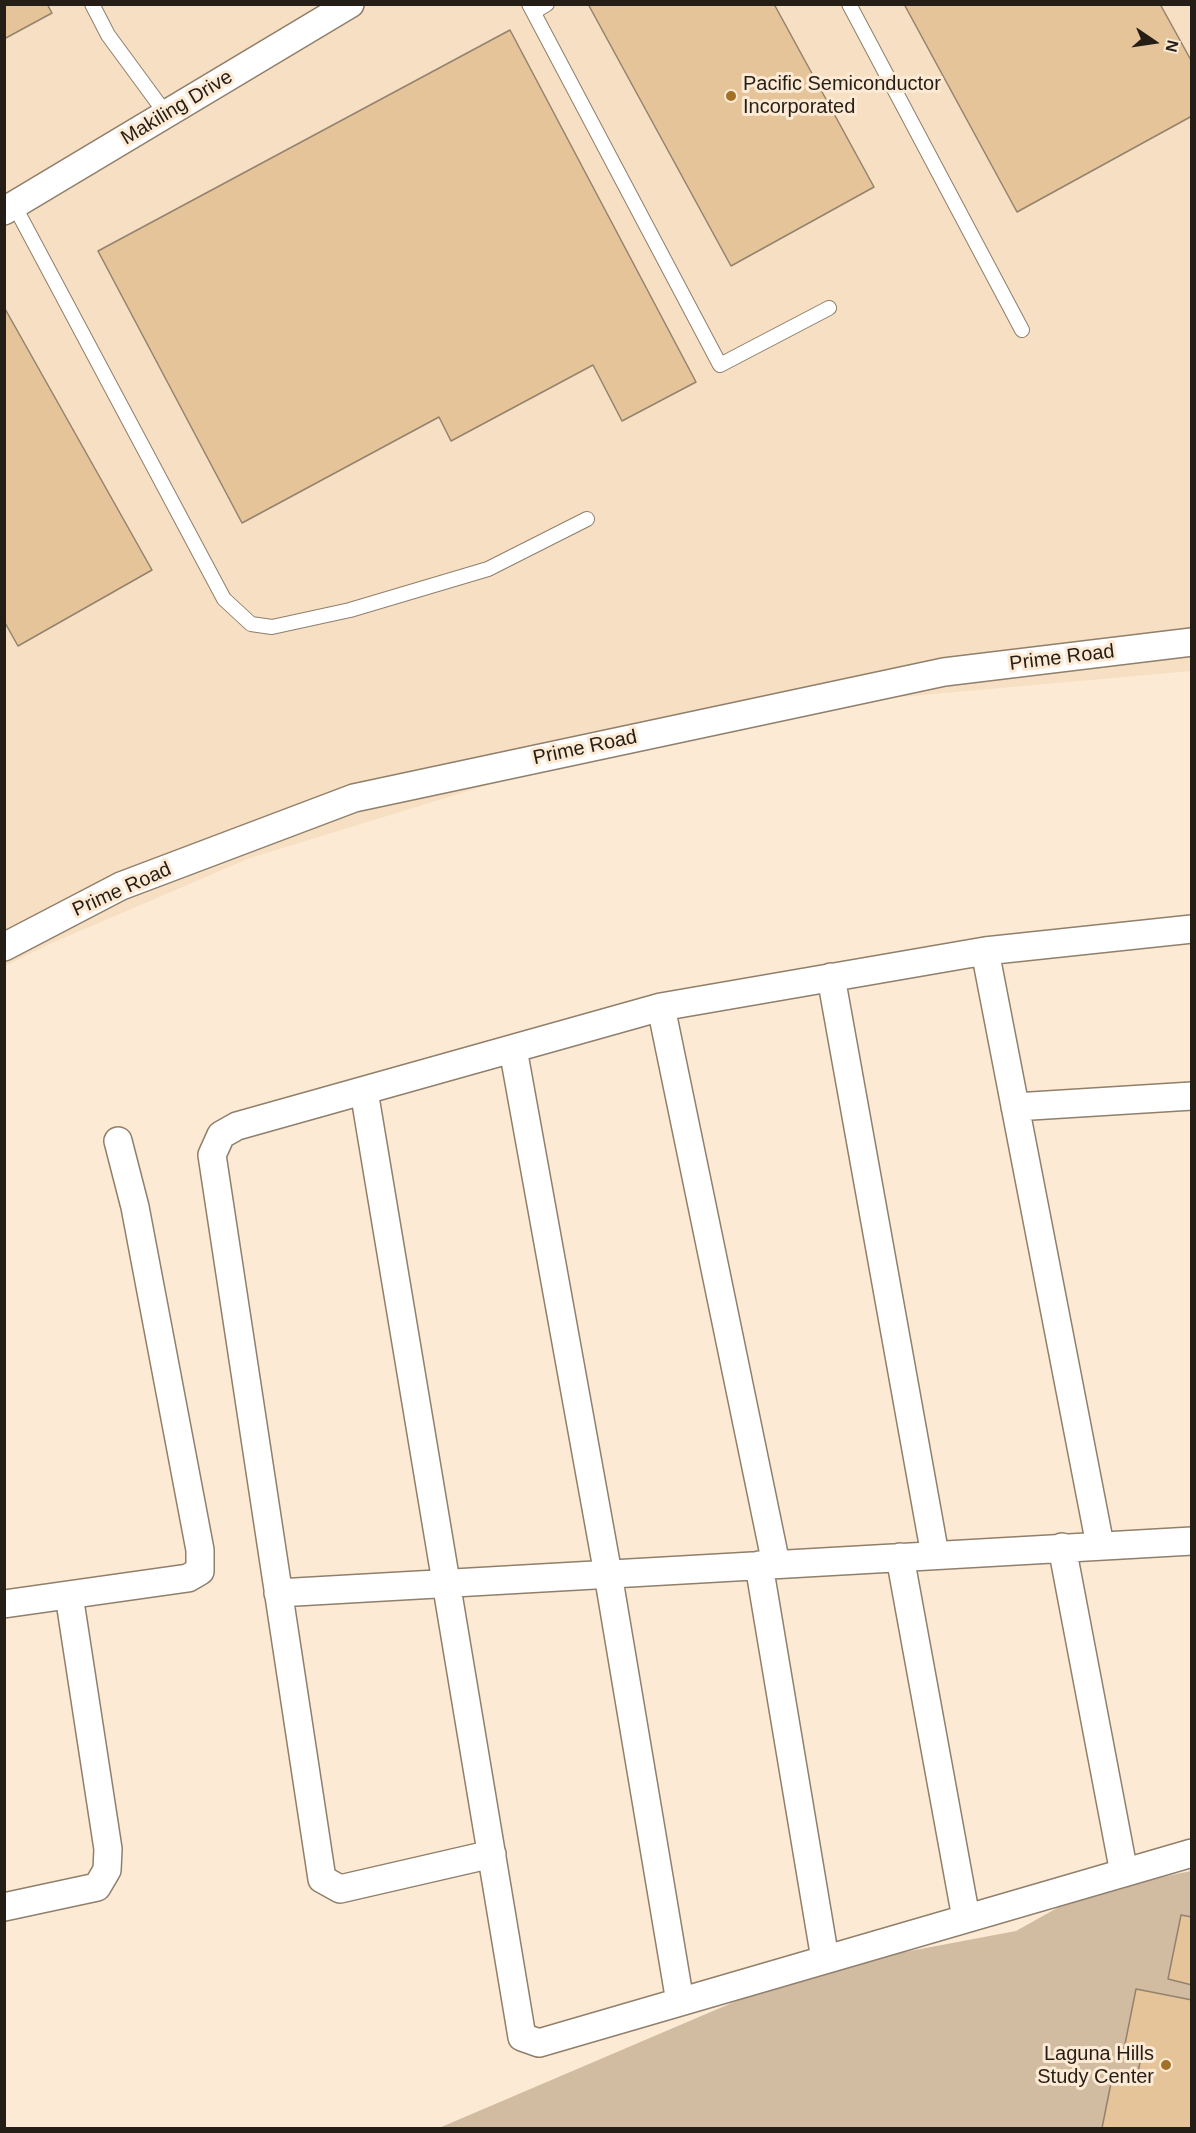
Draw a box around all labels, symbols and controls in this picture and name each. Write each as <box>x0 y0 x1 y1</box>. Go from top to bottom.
north arrow <box>1124 12 1184 72</box>
text: N <box>1162 39 1182 54</box>
street label: Makiling Drive <box>117 65 237 151</box>
place label: Pacific Semiconductor Incorporated <box>743 72 941 119</box>
marker: Pacific Semiconductor Incorporated <box>724 89 738 103</box>
street label: Prime Road <box>1008 640 1116 676</box>
street label: Prime Road <box>531 725 639 771</box>
street label: Prime Road <box>69 858 175 922</box>
place label: Laguna Hills Study Center <box>1037 2042 1154 2089</box>
marker: Laguna Hills Study Center <box>1159 2058 1173 2072</box>

